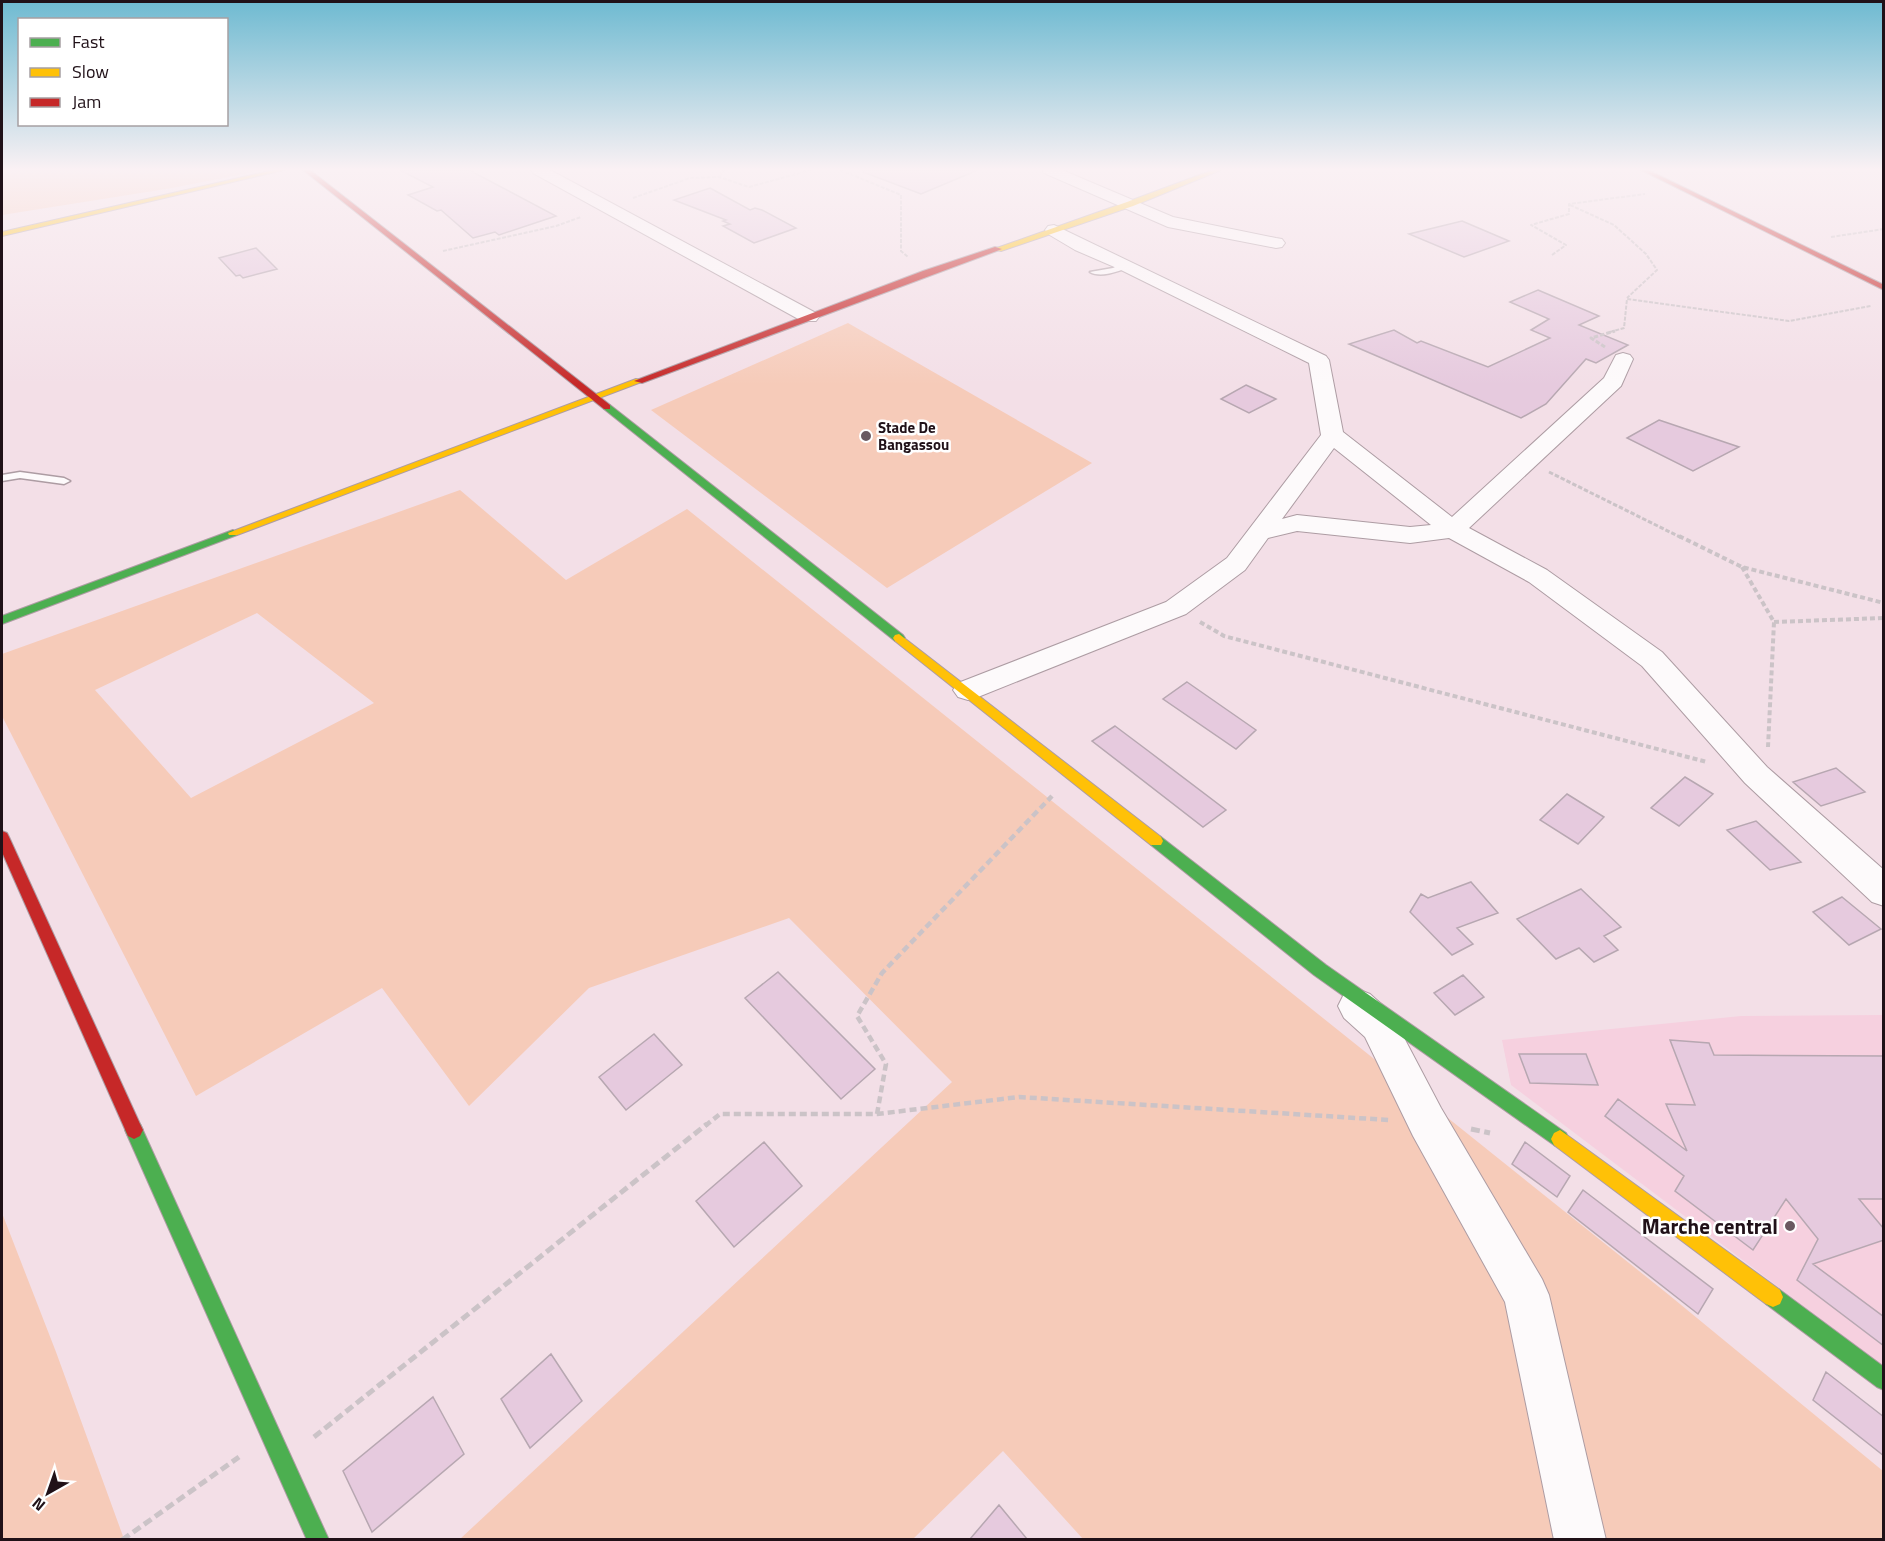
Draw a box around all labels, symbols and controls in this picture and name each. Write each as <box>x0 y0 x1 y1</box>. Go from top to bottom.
legend <box>18 18 228 126</box>
text: Fast <box>72 28 105 55</box>
text: Slow <box>72 58 109 85</box>
text: Jam <box>72 88 101 115</box>
place label: Stade De Bangassou <box>878 416 949 456</box>
marker: Stade De Bangassou <box>859 429 873 443</box>
place label: Marche central <box>1642 1210 1778 1242</box>
marker: Marche central <box>1783 1219 1797 1233</box>
north arrow <box>18 1463 78 1523</box>
text: N <box>26 1492 50 1517</box>

